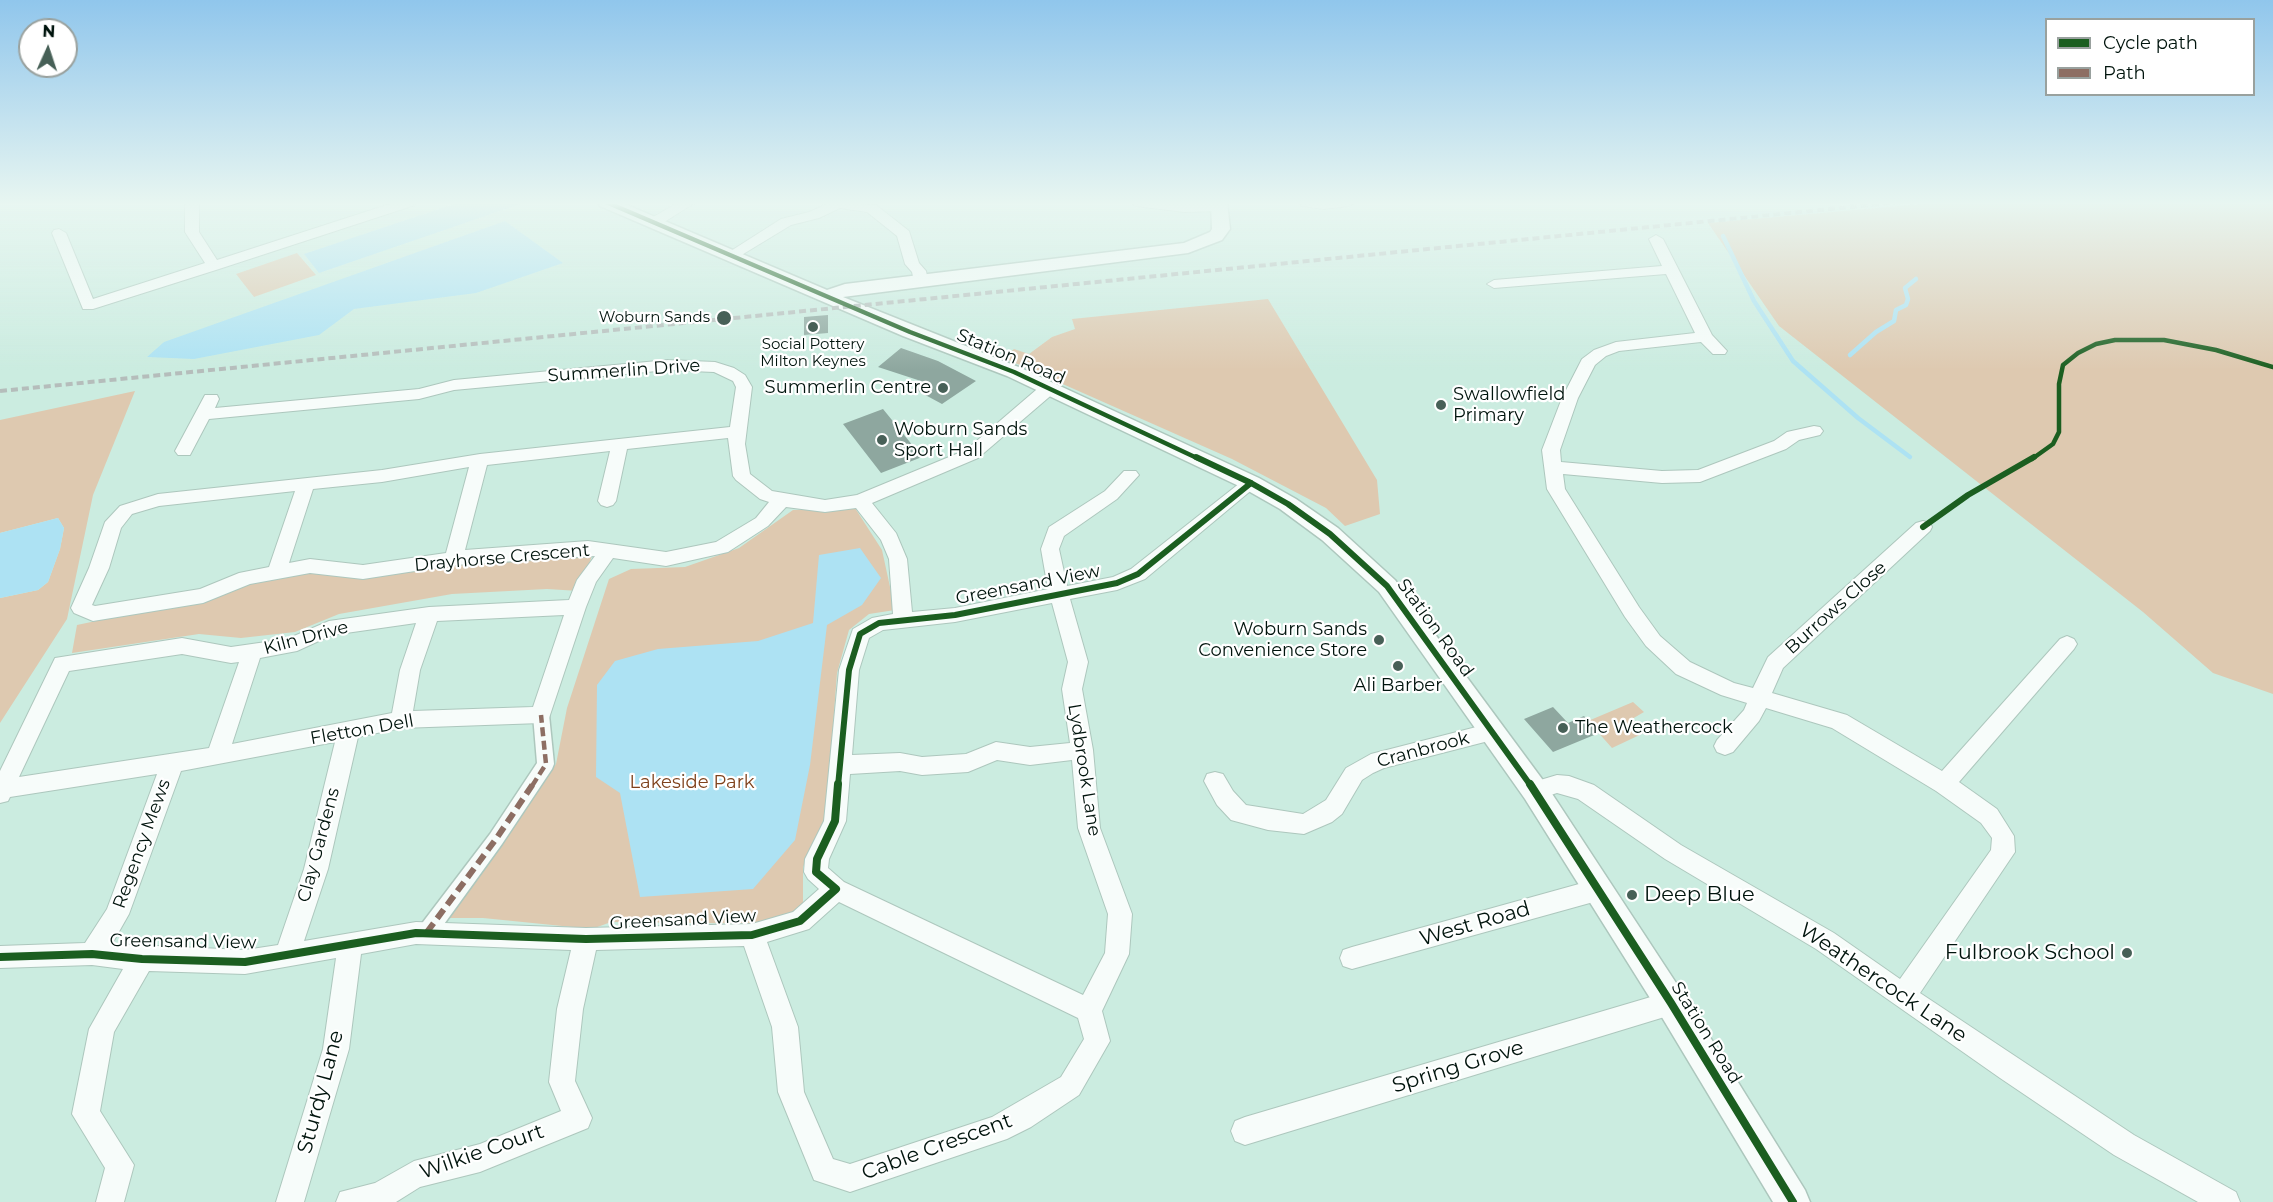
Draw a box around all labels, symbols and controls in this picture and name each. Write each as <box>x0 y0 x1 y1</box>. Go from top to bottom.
north arrow <box>18 18 78 78</box>
legend <box>2045 18 2255 96</box>
text: N <box>42 22 56 41</box>
text: Cycle path <box>2103 32 2198 54</box>
text: Path <box>2103 62 2146 84</box>
place label: Woburn Sands <box>599 309 710 327</box>
marker: Woburn Sands <box>715 309 733 327</box>
marker: Social Pottery Milton Keynes <box>806 320 820 334</box>
street label: Station Road <box>953 324 1069 390</box>
place label: Social Pottery Milton Keynes <box>760 336 866 371</box>
street label: Summerlin Drive <box>547 355 701 387</box>
place label: Summerlin Centre <box>765 377 931 399</box>
marker: Summerlin Centre <box>936 381 950 395</box>
place label: Swallowfield Primary <box>1453 384 1565 426</box>
marker: Swallowfield Primary <box>1434 398 1448 412</box>
place label: Woburn Sands Sport Hall <box>894 419 1027 462</box>
marker: Woburn Sands Sport Hall <box>875 433 889 447</box>
street label: Drayhorse Crescent <box>413 540 591 576</box>
street label: Burrows Close <box>1781 557 1891 659</box>
street label: Greensand View <box>954 560 1102 610</box>
street label: Station Road <box>1392 575 1478 681</box>
street label: Kiln Drive <box>261 616 351 660</box>
place label: Woburn Sands Convenience Store <box>1198 619 1367 662</box>
marker: Woburn Sands Convenience Store <box>1372 633 1386 647</box>
marker: Ali Barber <box>1391 659 1405 673</box>
place label: Ali Barber <box>1354 675 1442 697</box>
street label: Lydbrook Lane <box>1063 702 1105 838</box>
street label: Fletton Dell <box>309 710 415 750</box>
place label: The Weathercock <box>1575 717 1733 739</box>
marker: The Weathercock <box>1556 721 1570 735</box>
street label: Cranbrook <box>1375 727 1471 773</box>
park label: Lakeside Park <box>629 772 755 794</box>
street label: Regency Mews <box>109 776 175 912</box>
street label: Clay Gardens <box>293 785 345 905</box>
place label: Deep Blue <box>1644 882 1755 908</box>
marker: Deep Blue <box>1625 888 1639 902</box>
street label: West Road <box>1417 896 1533 952</box>
street label: Greensand View <box>609 905 757 935</box>
street label: Weathercock Lane <box>1794 918 1972 1048</box>
street label: Greensand View <box>109 930 257 954</box>
place label: Fulbrook School <box>1945 940 2115 966</box>
marker: Fulbrook School <box>2120 946 2134 960</box>
street label: Station Road <box>1666 978 1746 1088</box>
street label: Sturdy Lane <box>292 1028 350 1156</box>
street label: Spring Grove <box>1389 1035 1527 1099</box>
street label: Cable Crescent <box>858 1108 1016 1186</box>
street label: Wilkie Court <box>417 1119 547 1185</box>

